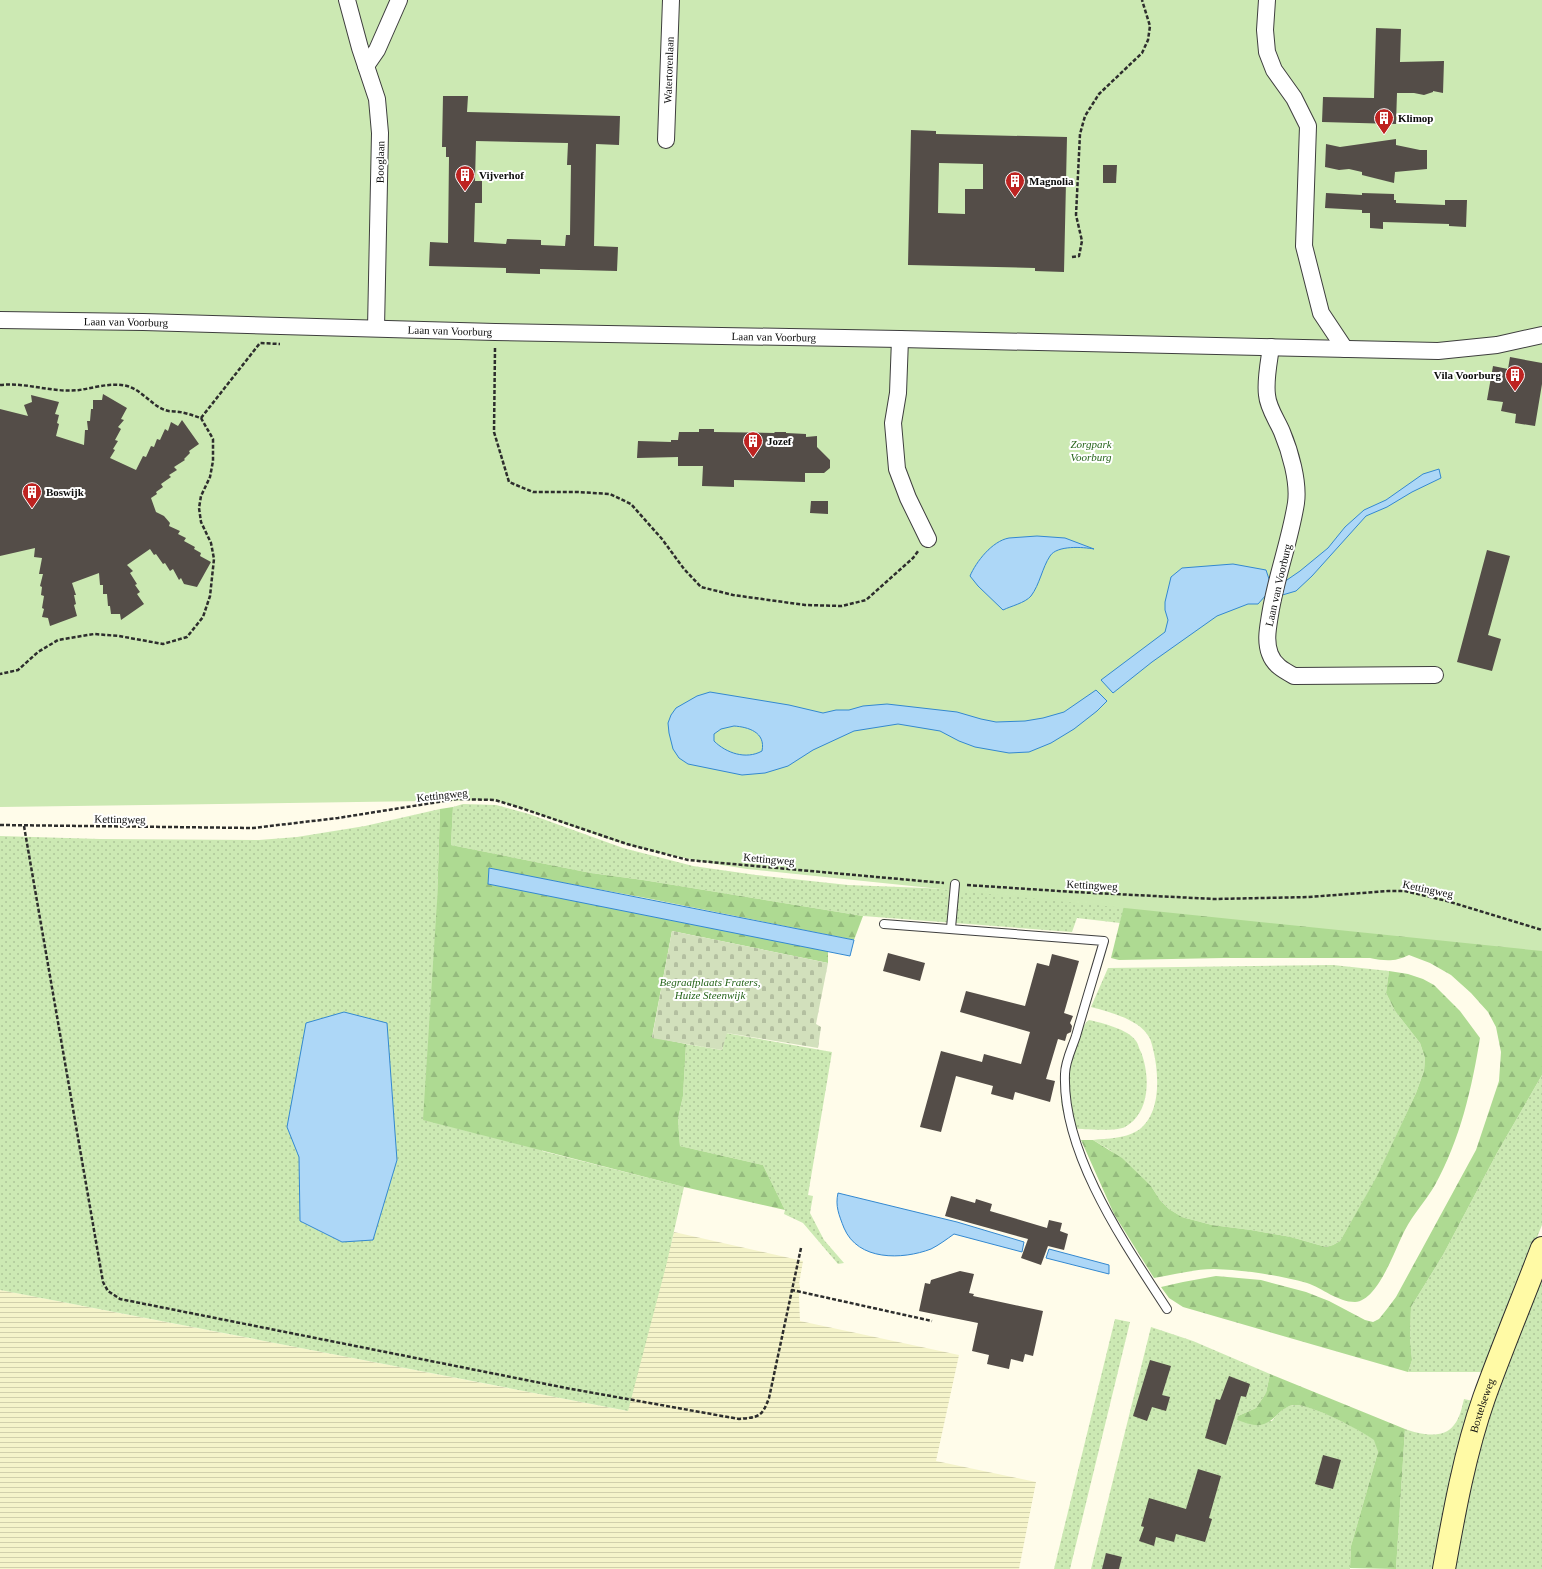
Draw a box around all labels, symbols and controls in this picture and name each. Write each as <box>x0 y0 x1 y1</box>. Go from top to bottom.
street label: Watertorenlaan <box>661 36 676 104</box>
building icon: Klimop <box>1373 107 1395 135</box>
place label: Klimop <box>1398 112 1433 124</box>
street label: Booglaan <box>374 140 386 183</box>
building icon: Vijverhof <box>454 164 476 192</box>
place label: Vijverhof <box>479 169 524 181</box>
building icon: Magnolia <box>1004 170 1026 198</box>
place label: Magnolia <box>1029 175 1074 187</box>
street label: Laan van Voorburg <box>84 315 169 329</box>
street label: Laan van Voorburg <box>408 324 493 338</box>
street label: Laan van Voorburg <box>732 330 817 344</box>
building icon: Vila Voorburg <box>1504 364 1526 392</box>
place label: Vila Voorburg <box>1434 369 1501 381</box>
building icon: Jozef <box>742 430 764 458</box>
place label: Jozef <box>767 435 792 447</box>
park label: Zorgpark Voorburg <box>1070 438 1113 463</box>
building icon: Boswijk <box>21 481 43 509</box>
place label: Boswijk <box>46 486 85 498</box>
street label: Laan van Voorburg <box>1263 542 1293 627</box>
street label: Kettingweg <box>416 786 469 804</box>
street label: Kettingweg <box>94 813 146 825</box>
street label: Kettingweg <box>743 851 796 867</box>
street label: Kettingweg <box>1066 878 1118 892</box>
street label: Kettingweg <box>1402 878 1455 900</box>
park label: Begraafplaats Fraters, Huize Steenwijk <box>660 976 761 1001</box>
street label: Boxtelseweg <box>1467 1376 1497 1434</box>

